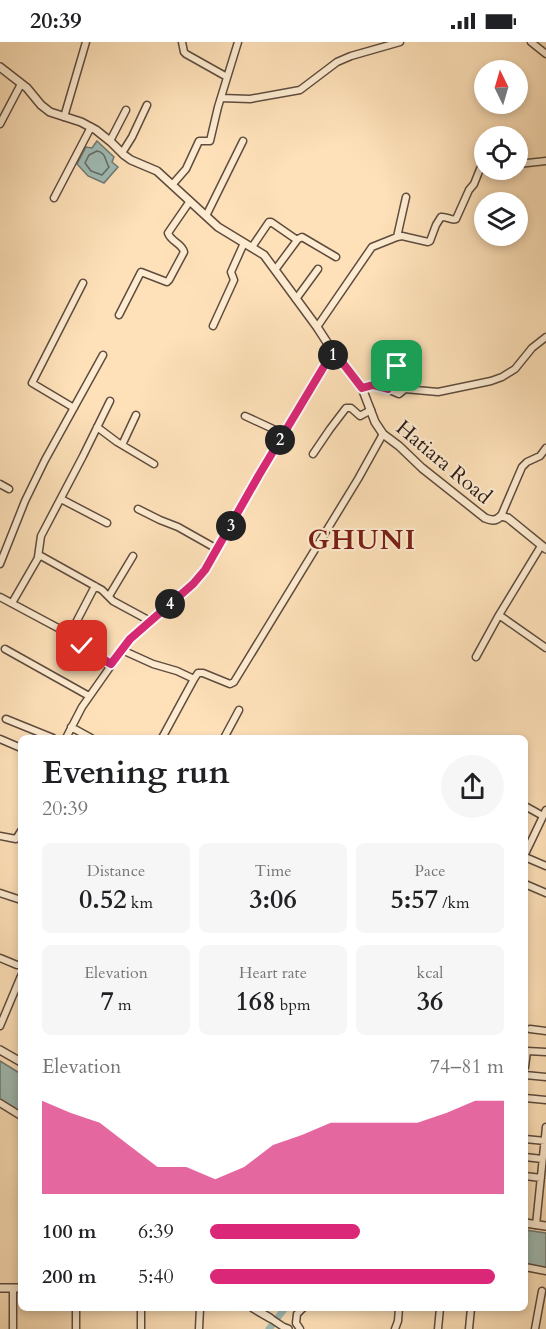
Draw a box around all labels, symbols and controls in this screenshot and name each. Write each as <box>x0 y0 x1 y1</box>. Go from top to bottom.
text: 20:39 <box>30 6 81 36</box>
north arrow <box>474 60 528 114</box>
map controls <box>474 60 528 246</box>
button: locate <box>474 126 528 180</box>
button: layers <box>474 192 528 246</box>
pin: 1 <box>318 340 348 370</box>
pin <box>371 340 422 391</box>
text: 1 <box>329 344 337 366</box>
icon: arrive <box>380 349 413 382</box>
street label: Hatiara Road <box>390 414 498 511</box>
pin: 2 <box>265 425 295 455</box>
text: 2 <box>276 429 284 451</box>
pin: 3 <box>216 511 246 541</box>
text: 3 <box>227 515 235 537</box>
district label: GHUNI <box>307 522 417 559</box>
pin: 4 <box>155 589 185 619</box>
text: 4 <box>166 593 174 615</box>
pin <box>56 620 107 671</box>
icon: check <box>65 629 98 662</box>
text: Evening run <box>42 750 230 795</box>
button: share <box>441 755 504 818</box>
text: 20:39 <box>42 795 88 822</box>
text: Distance <box>87 860 145 882</box>
text: Time <box>254 860 292 882</box>
text: Pace <box>415 860 445 882</box>
text: 0.52 <box>79 882 127 917</box>
text: 3:06 <box>249 882 297 917</box>
text: 5:57 <box>390 882 438 917</box>
text: km <box>127 892 153 914</box>
text: /km <box>438 892 470 914</box>
text: Elevation <box>84 962 148 984</box>
text: Heart rate <box>239 962 307 984</box>
text: kcal <box>417 962 443 984</box>
text: 7 <box>100 984 114 1019</box>
text: 168 <box>236 984 276 1019</box>
text: 36 <box>417 984 443 1019</box>
text: m <box>114 994 132 1016</box>
text: bpm <box>276 994 310 1016</box>
text: Elevation <box>42 1053 121 1080</box>
text: 74–81 m <box>430 1053 504 1080</box>
text: 100 m <box>42 1218 97 1245</box>
text: 6:39 <box>138 1218 174 1245</box>
text: 200 m <box>42 1263 97 1290</box>
text: 5:40 <box>138 1263 174 1290</box>

